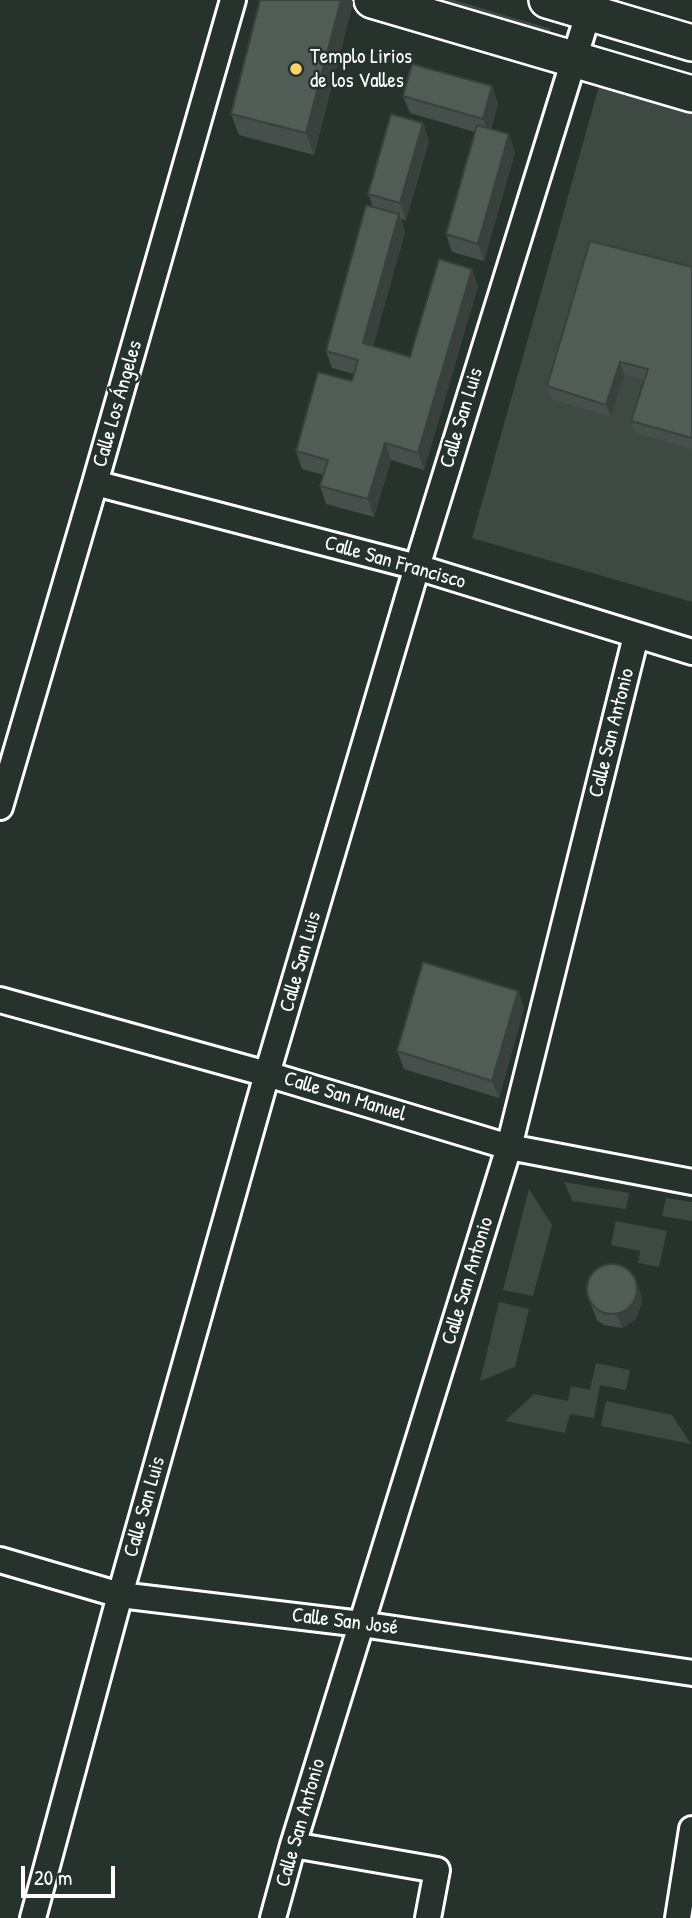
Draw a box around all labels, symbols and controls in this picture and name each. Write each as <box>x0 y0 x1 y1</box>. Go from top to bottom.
place label: Templo Lirios de los Valles <box>310 44 412 94</box>
marker: Templo Lirios de los Valles <box>288 61 304 77</box>
street label: Calle Los Ángeles <box>88 338 148 470</box>
street label: Calle San Luis <box>435 365 489 471</box>
street label: Calle San Francisco <box>322 531 468 595</box>
street label: Calle San Antonio <box>584 666 640 800</box>
street label: Calle San Luis <box>275 909 327 1015</box>
street label: Calle San Manuel <box>281 1066 409 1128</box>
street label: Calle San Antonio <box>437 1214 499 1348</box>
street label: Calle San Luis <box>119 1454 171 1560</box>
street label: Calle San José <box>290 1603 400 1641</box>
street label: Calle San Antonio <box>271 1756 331 1890</box>
scale bar <box>24 1852 119 1896</box>
text: 20 m <box>34 1863 72 1892</box>

